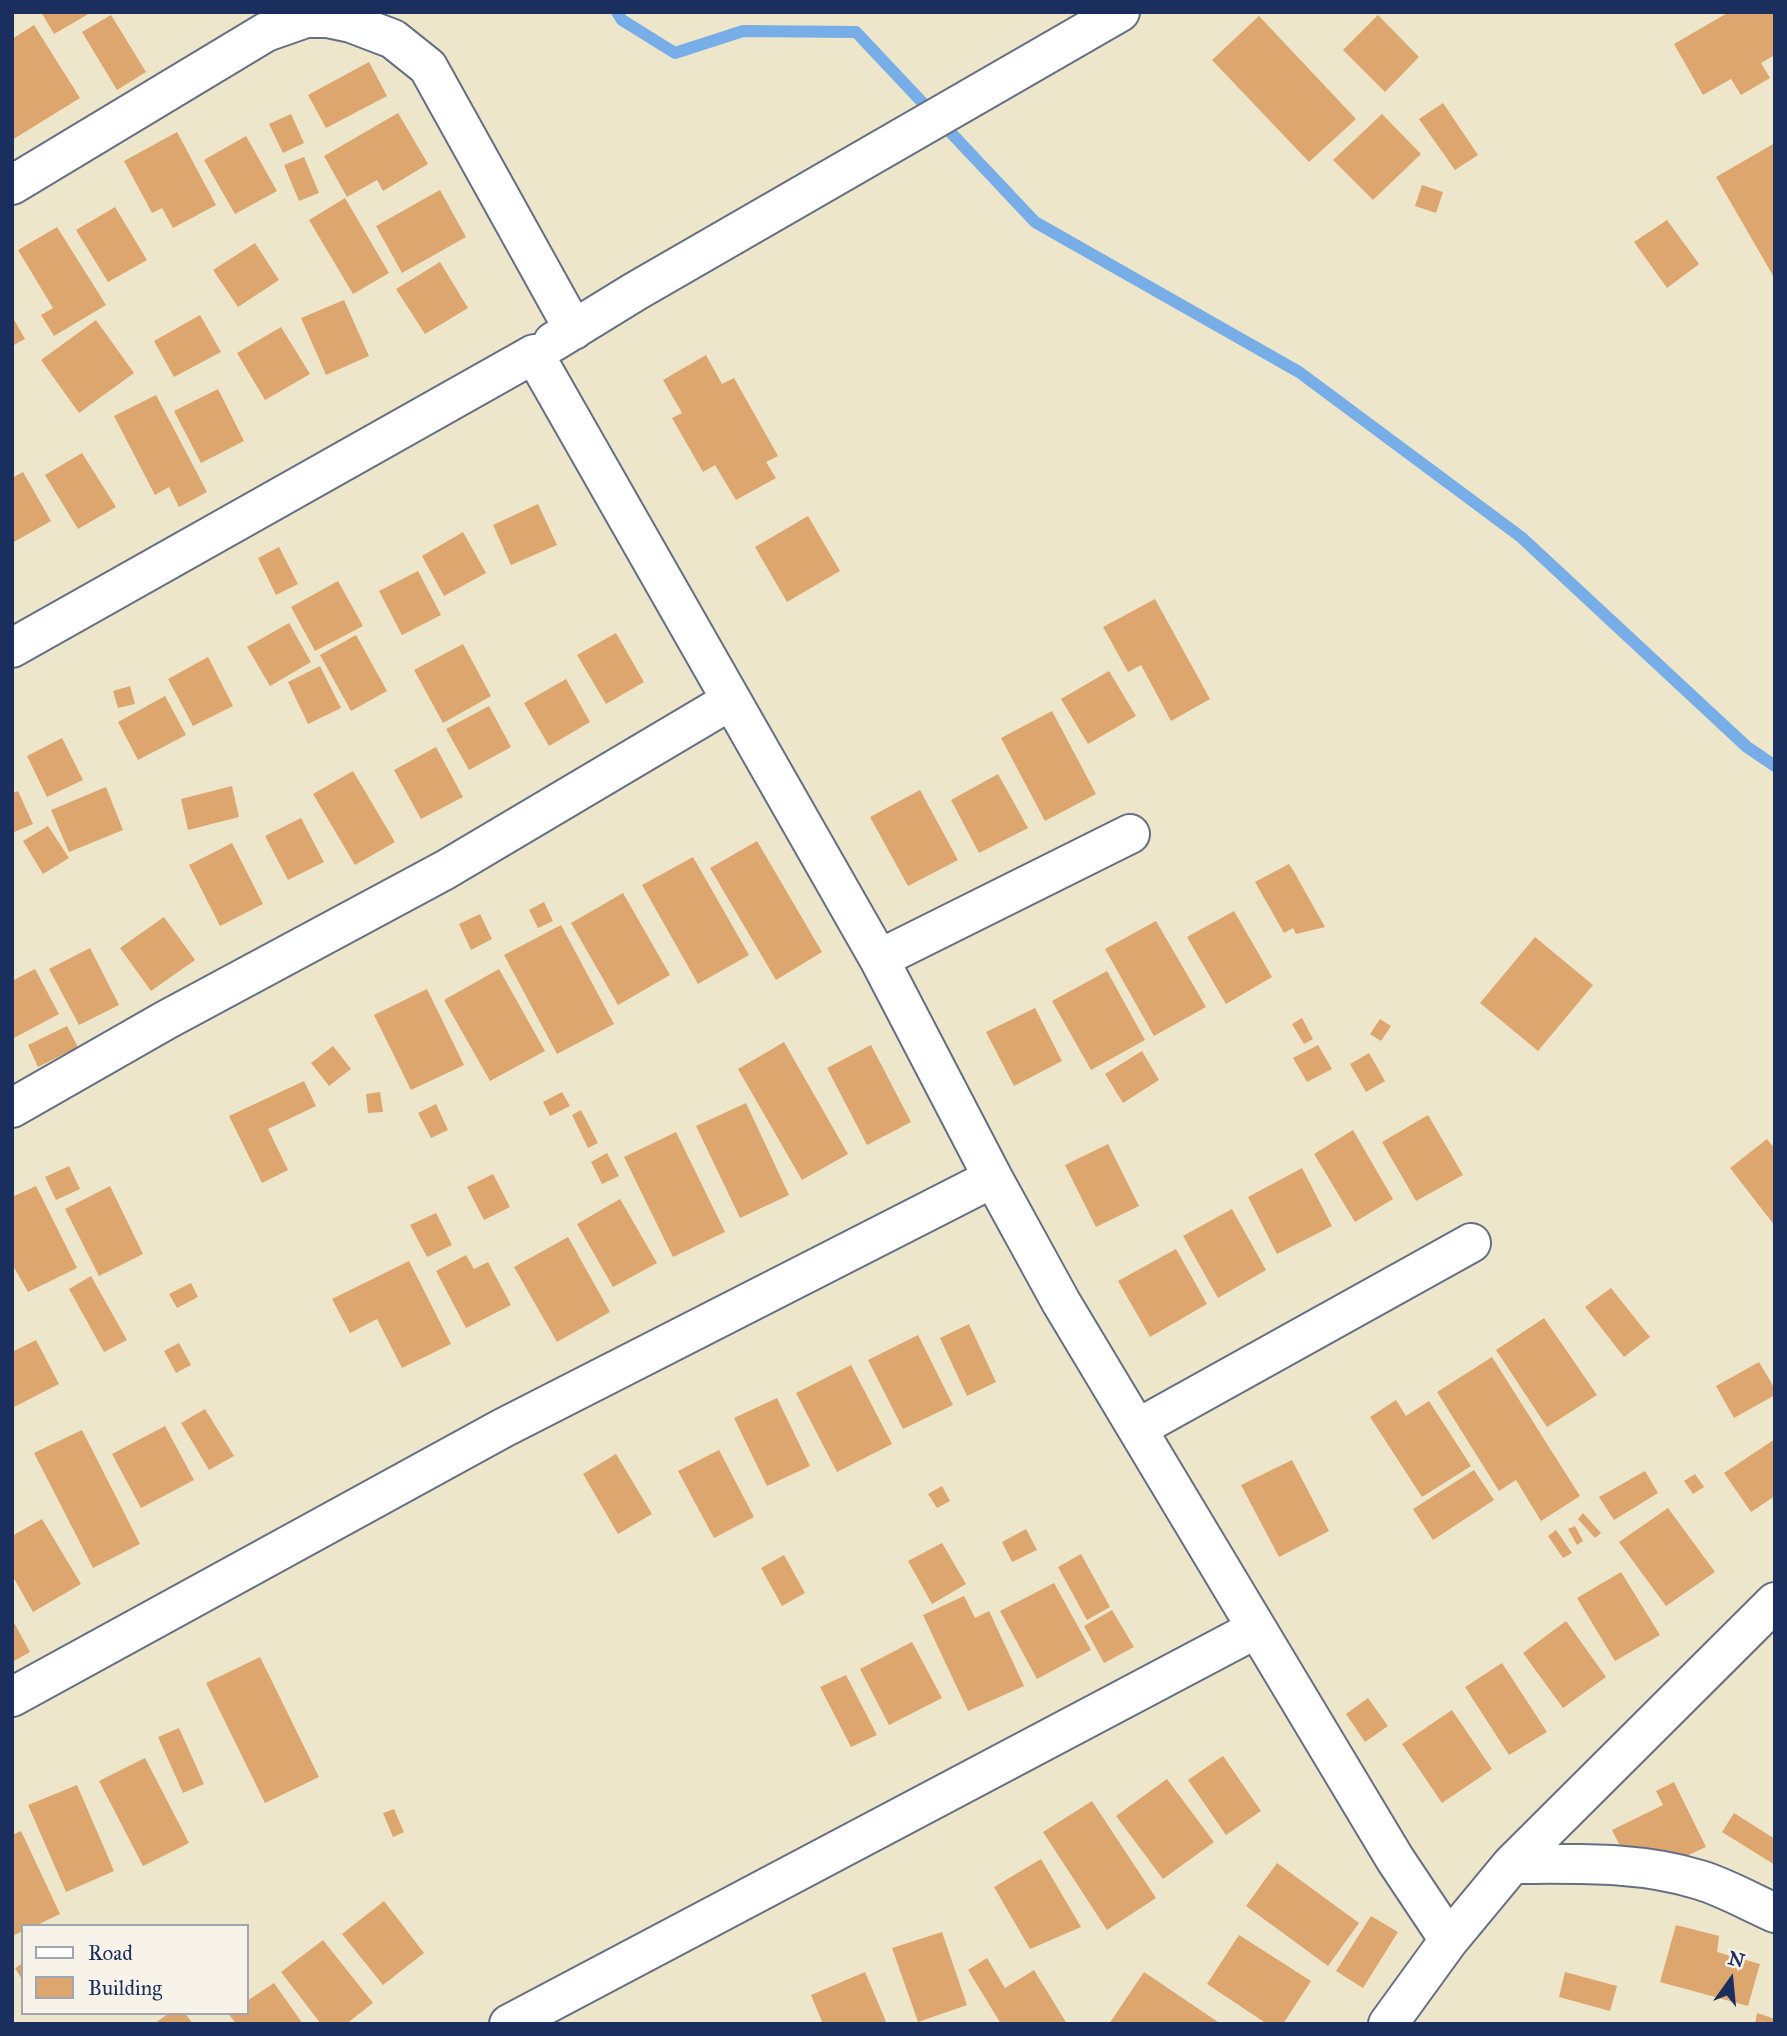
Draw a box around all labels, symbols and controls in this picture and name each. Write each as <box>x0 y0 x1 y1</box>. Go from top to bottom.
legend <box>21 1924 248 2015</box>
text: Road <box>88 1940 133 1966</box>
north arrow <box>1696 1945 1766 2015</box>
text: N <box>1726 1946 1747 1972</box>
text: Building <box>88 1975 162 2001</box>

